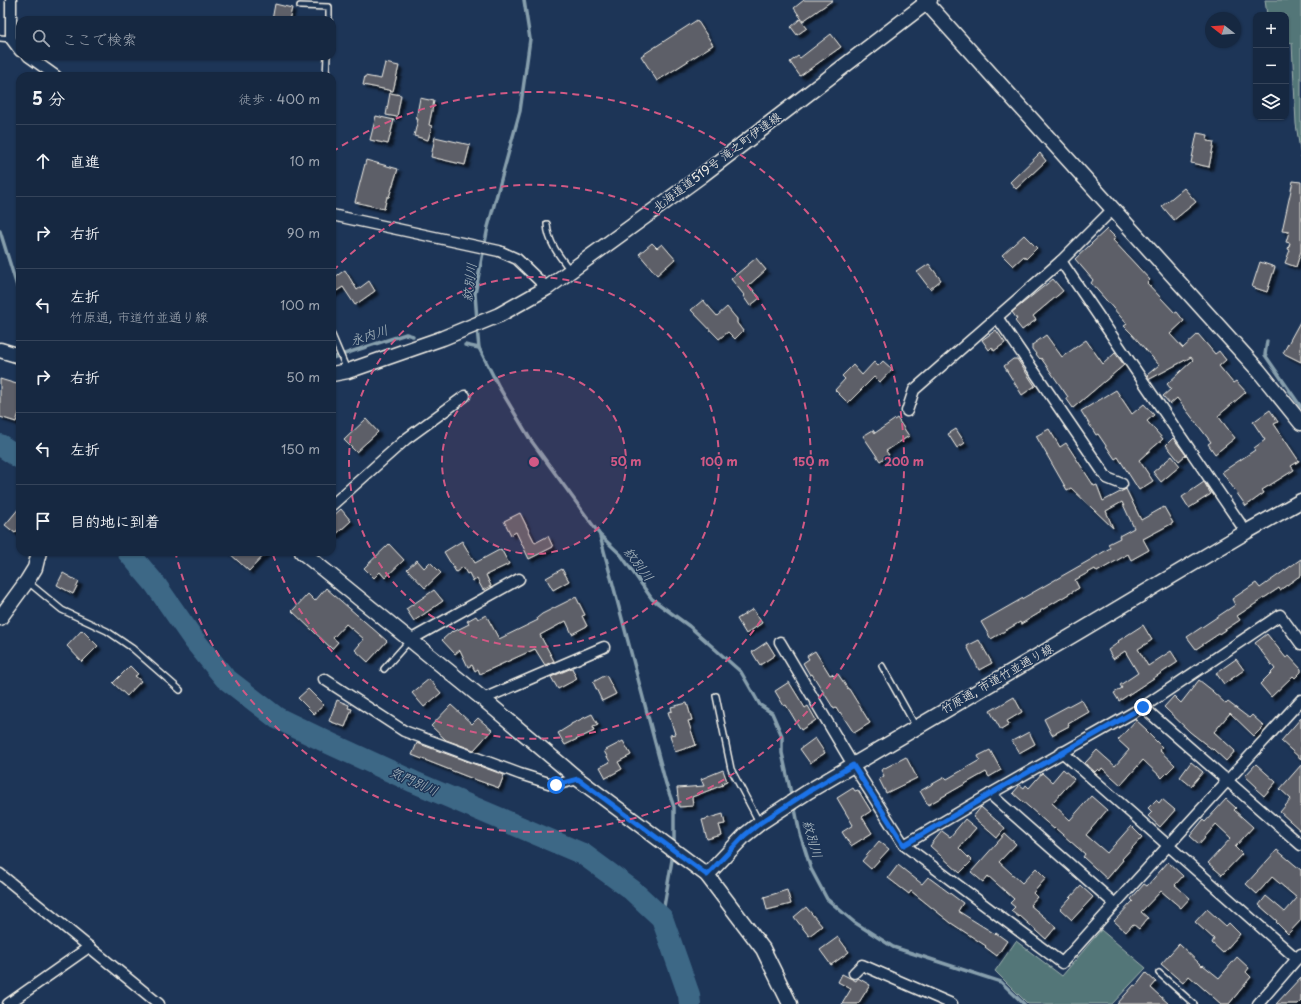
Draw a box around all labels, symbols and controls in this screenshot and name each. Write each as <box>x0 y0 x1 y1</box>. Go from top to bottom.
north arrow <box>1205 12 1241 48</box>
map controls <box>1253 12 1289 120</box>
button: + <box>1253 12 1289 48</box>
search box <box>16 16 336 60</box>
icon: search <box>30 27 52 49</box>
text: ここで検索 <box>62 27 137 50</box>
button: − <box>1253 48 1289 84</box>
button: layers <box>1253 84 1289 120</box>
text: 5 分 <box>32 85 65 111</box>
text: 徒歩 · 400 m <box>239 89 320 108</box>
street label: 北海道道519号 滝之町伊達線 <box>649 107 784 215</box>
text: 直進 <box>70 149 100 172</box>
icon: ahead <box>32 150 54 172</box>
text: 10 m <box>290 151 320 170</box>
text: 右折 <box>70 221 100 244</box>
icon: right <box>32 222 54 244</box>
text: 90 m <box>287 223 320 242</box>
water label: 紋別川 <box>457 261 480 302</box>
text: 左折 <box>70 284 100 307</box>
icon: left <box>32 294 54 316</box>
text: 100 m <box>280 295 320 314</box>
text: 竹原通, 市道竹並通り線 <box>70 307 208 326</box>
water label: 永内川 <box>347 319 390 350</box>
text: 右折 <box>70 365 100 388</box>
icon: right <box>32 366 54 388</box>
text: 50 m <box>286 367 320 386</box>
text: 左折 <box>70 437 100 460</box>
icon: left <box>32 438 54 460</box>
text: 150 m <box>281 439 320 458</box>
text: 50 m <box>610 452 642 470</box>
text: 100 m <box>700 452 738 470</box>
text: 150 m <box>793 452 829 470</box>
text: 200 m <box>884 452 924 470</box>
centre of rings <box>527 455 541 469</box>
text: 目的地に到着 <box>70 509 160 532</box>
icon: arrive <box>32 510 54 532</box>
water label: 紋別川 <box>620 542 659 585</box>
street label: 竹原通, 市道竹並通り線 <box>937 639 1056 718</box>
route end <box>1134 698 1152 716</box>
water label: 気門別川 <box>387 761 442 800</box>
route start <box>547 776 565 794</box>
water label: 紋別川 <box>799 817 828 860</box>

